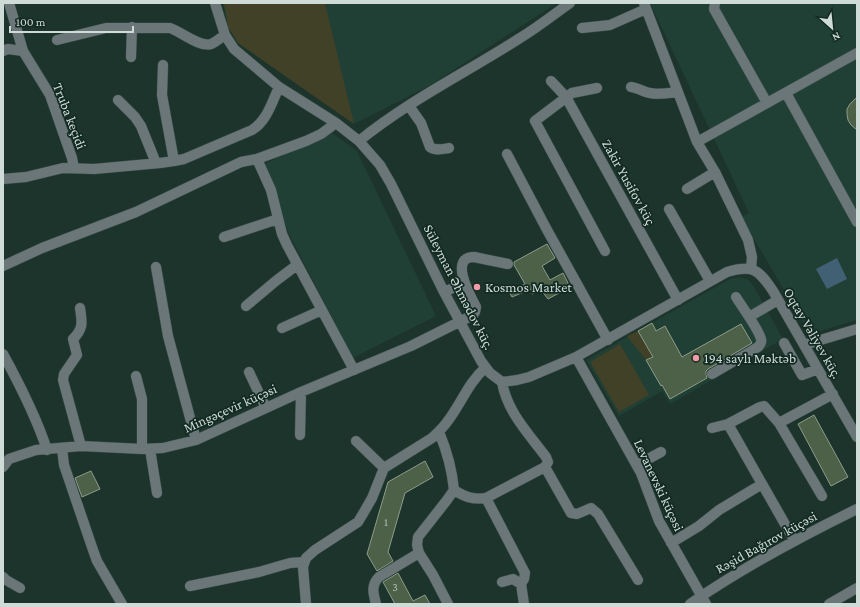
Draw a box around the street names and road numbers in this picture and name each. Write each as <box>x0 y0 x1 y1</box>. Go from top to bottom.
street label: Truba keçidi <box>50 81 90 152</box>
street label: Zakir Yusifov küç <box>599 137 659 228</box>
street label: Süleyman Əhmədov küç. <box>420 222 498 352</box>
street label: Oqtay Vəliyev küç. <box>781 285 845 381</box>
street label: Mingəçevir küçəsi <box>181 380 279 436</box>
street label: Levanevski küçəsi <box>631 436 687 534</box>
street label: Rəşid Bağırov küçəsi <box>713 507 820 576</box>

